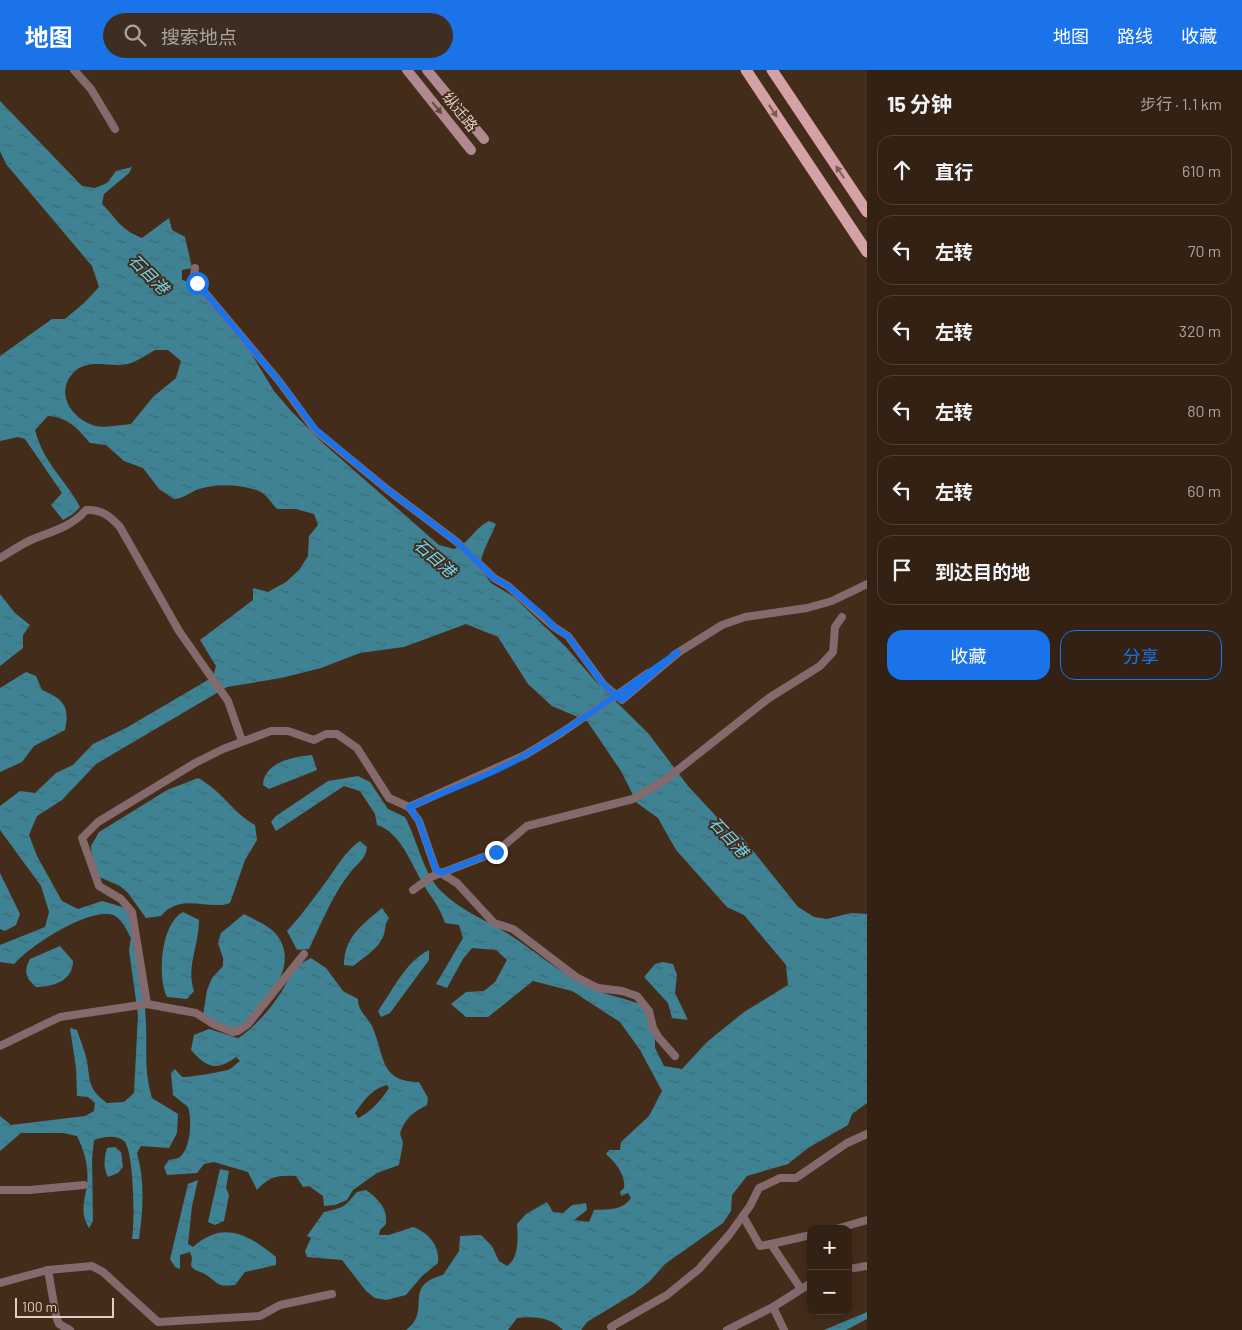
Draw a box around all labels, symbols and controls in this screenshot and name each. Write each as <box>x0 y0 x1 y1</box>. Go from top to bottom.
search box <box>103 13 453 58</box>
icon: search <box>121 21 149 49</box>
text: 地图 <box>25 22 73 51</box>
text: 搜索地点 <box>161 25 237 48</box>
text: 地图 <box>1053 25 1089 47</box>
text: 路线 <box>1117 25 1153 47</box>
text: 收藏 <box>1181 25 1217 47</box>
street label: 纵迁路 <box>440 88 482 135</box>
text: 15 分钟 <box>887 91 952 116</box>
text: 步行 · 1.1 km <box>1140 94 1222 113</box>
one-way arrow <box>432 101 443 114</box>
one-way arrow <box>768 104 777 117</box>
icon: ahead <box>888 156 916 184</box>
text: 直行 <box>935 160 973 183</box>
text: 610 m <box>1182 161 1221 180</box>
one-way arrow <box>835 165 845 178</box>
icon: left <box>888 236 916 264</box>
text: 左转 <box>935 240 973 263</box>
text: 70 m <box>1188 241 1221 260</box>
water label: 石目港 <box>126 250 174 299</box>
route start <box>186 272 209 295</box>
icon: left <box>888 316 916 344</box>
text: 左转 <box>935 320 973 343</box>
text: 320 m <box>1179 321 1221 340</box>
icon: left <box>888 396 916 424</box>
text: 左转 <box>935 400 973 423</box>
text: 80 m <box>1187 401 1221 420</box>
icon: left <box>888 476 916 504</box>
text: 左转 <box>935 480 973 503</box>
text: 60 m <box>1187 481 1221 500</box>
water label: 石目港 <box>411 535 461 582</box>
icon: arrive <box>888 556 916 584</box>
text: 到达目的地 <box>935 560 1030 583</box>
button: 收藏 <box>887 630 1050 680</box>
button: 分享 <box>1060 630 1222 680</box>
water label: 石目港 <box>706 813 754 862</box>
route end <box>485 841 508 864</box>
map controls <box>807 1225 852 1315</box>
button: + <box>807 1225 852 1270</box>
button: − <box>807 1270 852 1315</box>
scale bar <box>15 1295 114 1318</box>
text: 100 m <box>22 1298 57 1315</box>

